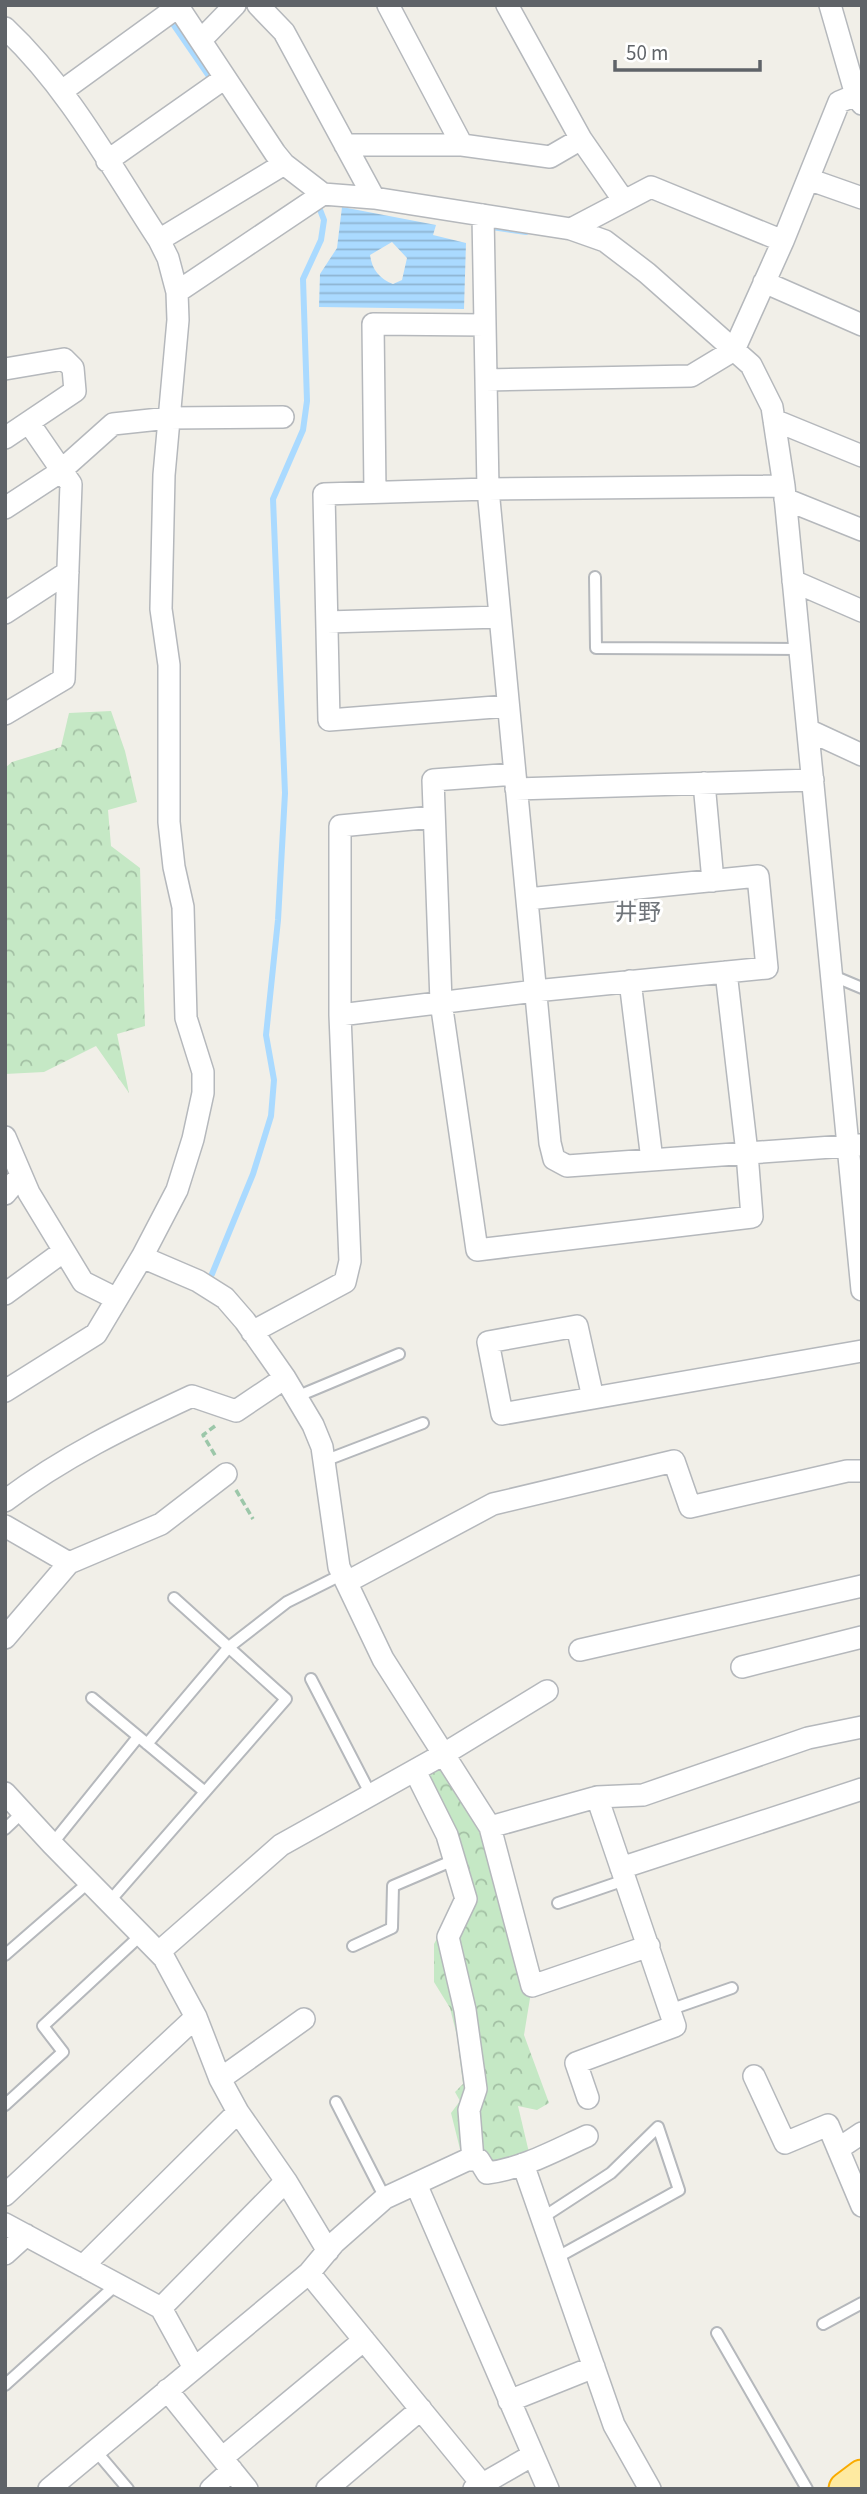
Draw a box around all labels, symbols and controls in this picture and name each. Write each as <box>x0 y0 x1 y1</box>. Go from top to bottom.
scale bar <box>615 28 760 72</box>
text: 50 m <box>626 38 668 68</box>
district label: 井野 <box>615 896 661 929</box>

